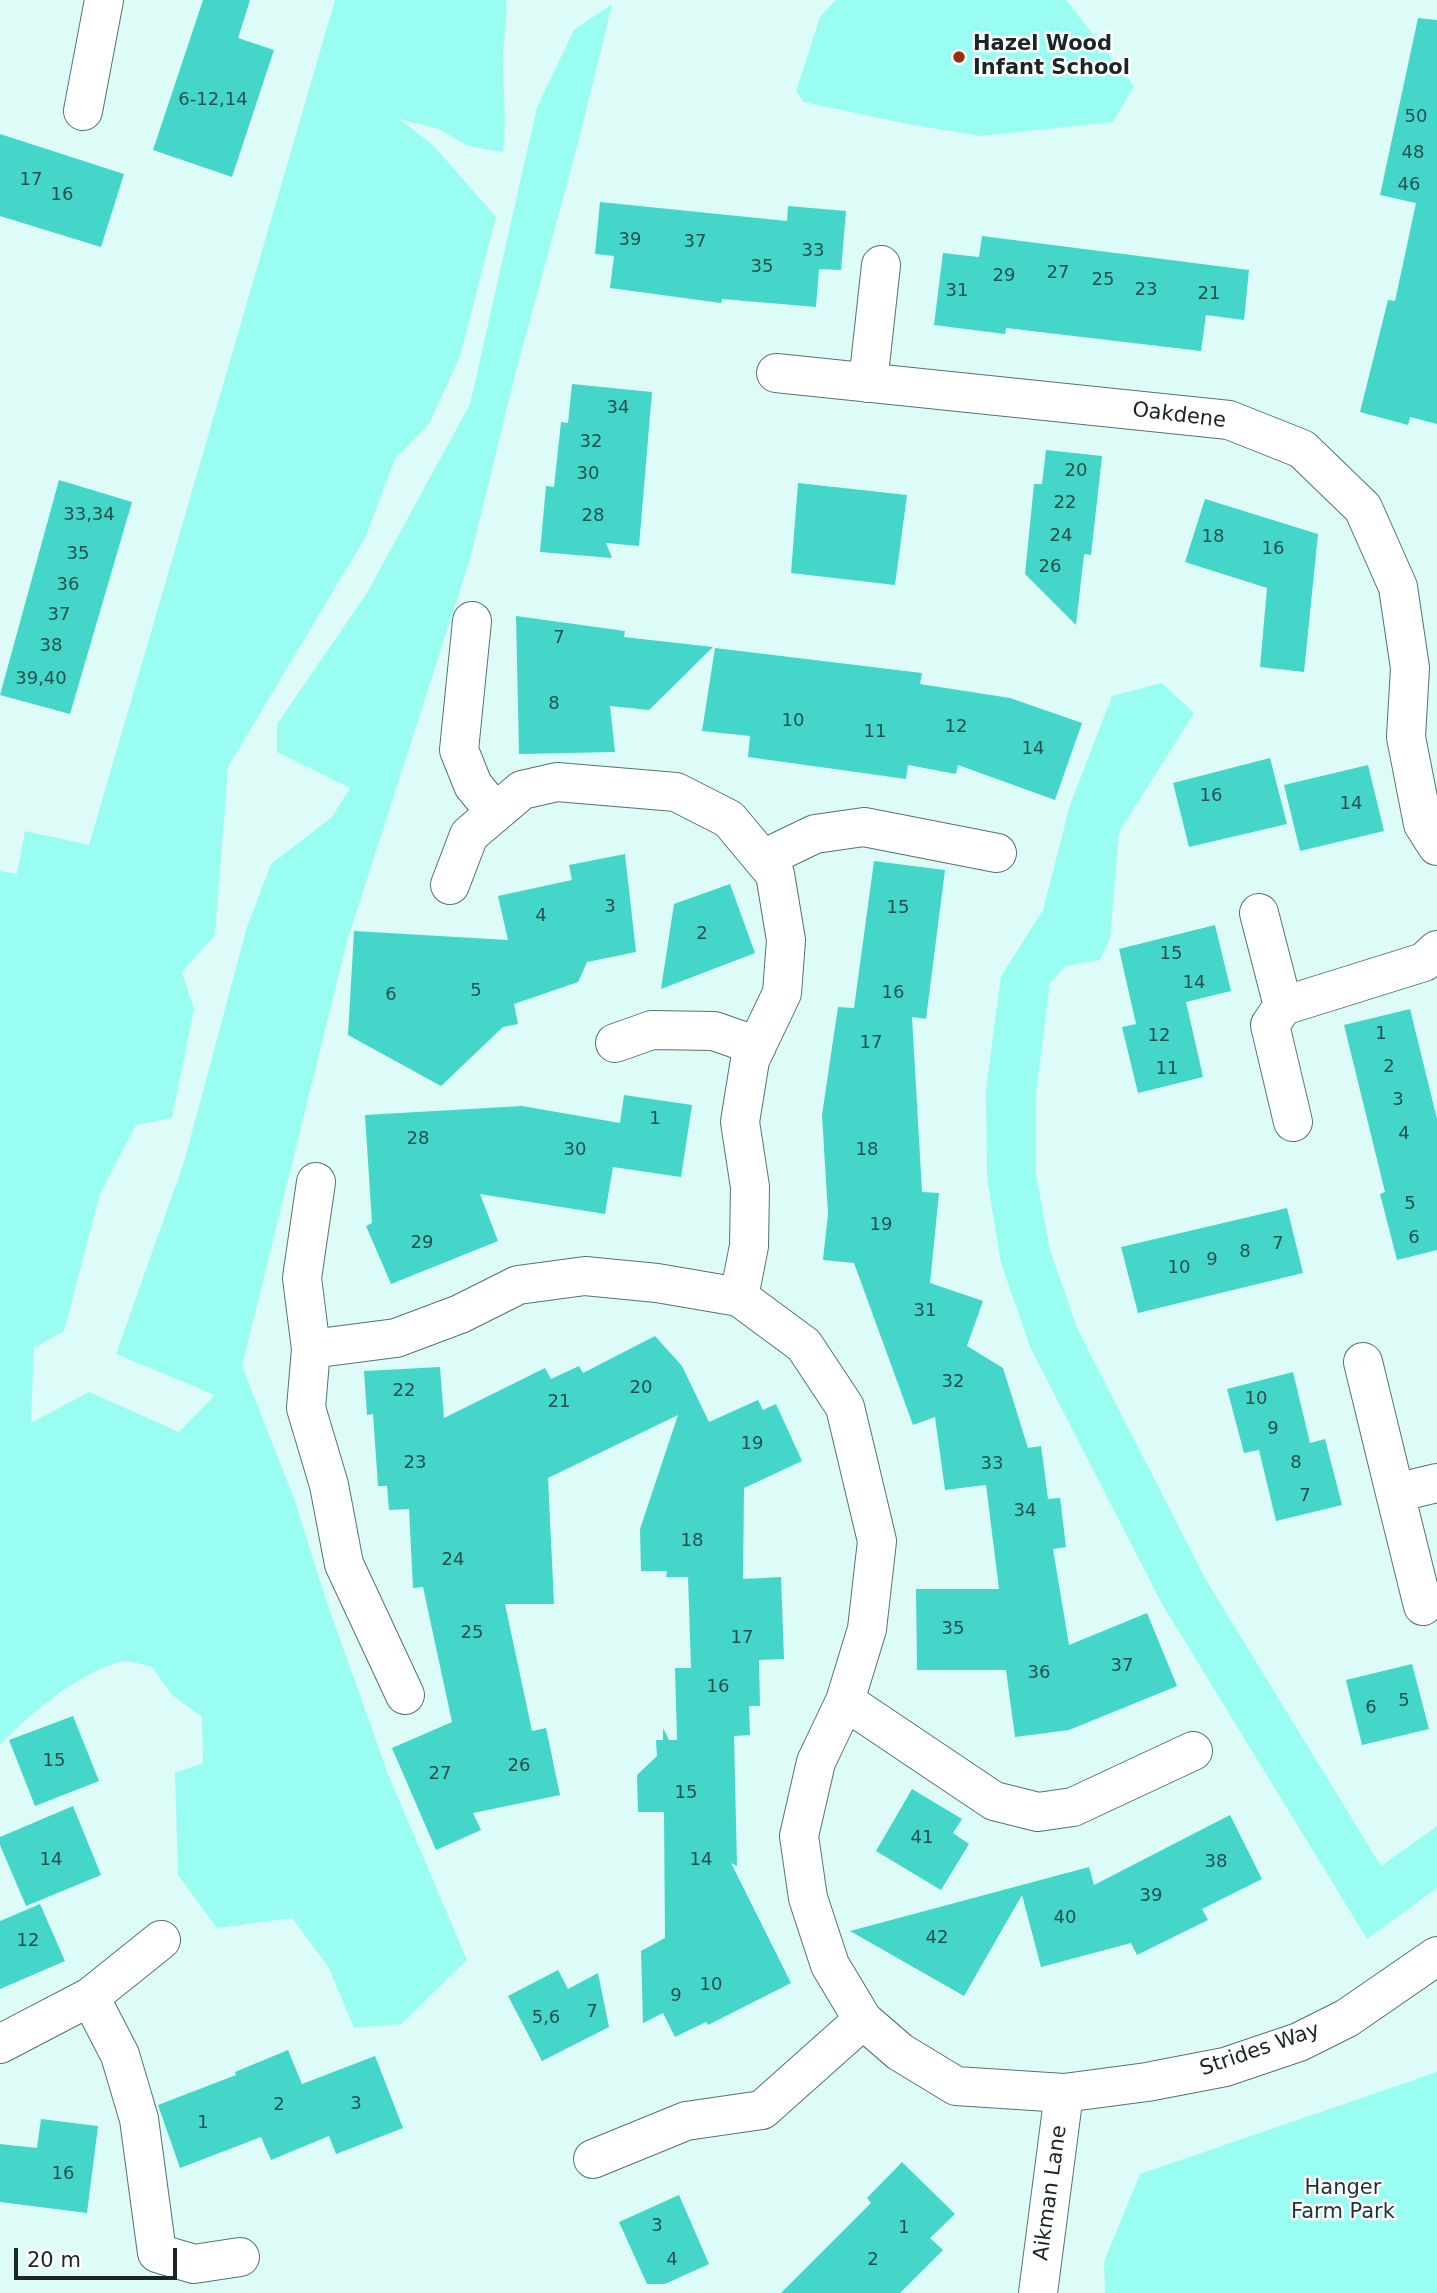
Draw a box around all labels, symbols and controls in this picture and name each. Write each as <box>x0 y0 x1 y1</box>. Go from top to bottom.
place label: Hazel Wood Infant School <box>973 32 1130 82</box>
marker: Hazel Wood Infant School <box>951 49 967 65</box>
house number: 6-12,14 <box>178 89 248 111</box>
house number: 50 <box>1405 106 1427 128</box>
house number: 48 <box>1402 142 1424 164</box>
house number: 17 <box>20 169 42 191</box>
house number: 46 <box>1398 174 1420 196</box>
house number: 16 <box>51 184 73 206</box>
house number: 39 <box>619 229 641 251</box>
house number: 37 <box>684 231 706 253</box>
house number: 33 <box>802 240 824 262</box>
house number: 35 <box>751 256 773 278</box>
house number: 27 <box>1047 262 1069 284</box>
house number: 29 <box>993 265 1015 287</box>
house number: 25 <box>1092 269 1114 291</box>
house number: 23 <box>1135 279 1157 301</box>
house number: 31 <box>946 280 968 302</box>
house number: 21 <box>1198 283 1220 305</box>
house number: 34 <box>607 397 629 419</box>
street label: Oakdene <box>1131 398 1227 434</box>
house number: 32 <box>580 431 602 453</box>
house number: 20 <box>1065 460 1087 482</box>
house number: 30 <box>577 463 599 485</box>
house number: 22 <box>1054 492 1076 514</box>
house number: 33,34 <box>63 504 115 526</box>
house number: 28 <box>582 505 604 527</box>
house number: 24 <box>1050 525 1072 547</box>
house number: 18 <box>1202 526 1224 548</box>
house number: 16 <box>1262 538 1284 560</box>
house number: 35 <box>67 543 89 565</box>
house number: 26 <box>1039 556 1061 578</box>
house number: 36 <box>57 574 79 596</box>
house number: 37 <box>48 604 70 626</box>
house number: 7 <box>553 627 565 649</box>
house number: 38 <box>40 635 62 657</box>
house number: 39,40 <box>15 668 67 690</box>
house number: 8 <box>548 693 560 715</box>
house number: 10 <box>782 710 804 732</box>
house number: 12 <box>945 716 967 738</box>
house number: 11 <box>864 721 886 743</box>
house number: 14 <box>1022 738 1044 760</box>
house number: 16 <box>1200 785 1222 807</box>
house number: 14 <box>1340 793 1362 815</box>
house number: 3 <box>604 896 616 918</box>
house number: 15 <box>887 897 909 919</box>
house number: 4 <box>535 905 547 927</box>
house number: 2 <box>696 923 708 945</box>
house number: 15 <box>1160 943 1182 965</box>
house number: 14 <box>1183 972 1205 994</box>
house number: 5 <box>470 980 482 1002</box>
house number: 16 <box>882 982 904 1004</box>
house number: 6 <box>385 984 397 1006</box>
house number: 1 <box>1375 1023 1387 1045</box>
house number: 12 <box>1148 1025 1170 1047</box>
house number: 17 <box>860 1032 882 1054</box>
house number: 2 <box>1383 1056 1395 1078</box>
house number: 11 <box>1156 1058 1178 1080</box>
house number: 3 <box>1392 1089 1404 1111</box>
house number: 1 <box>649 1108 661 1130</box>
house number: 4 <box>1398 1123 1410 1145</box>
house number: 28 <box>407 1128 429 1150</box>
house number: 30 <box>564 1139 586 1161</box>
house number: 18 <box>856 1139 878 1161</box>
house number: 5 <box>1404 1193 1416 1215</box>
house number: 19 <box>870 1214 892 1236</box>
house number: 6 <box>1408 1227 1420 1249</box>
house number: 29 <box>411 1232 433 1254</box>
house number: 7 <box>1272 1233 1284 1255</box>
house number: 8 <box>1239 1241 1251 1263</box>
house number: 9 <box>1206 1249 1218 1271</box>
house number: 10 <box>1168 1257 1190 1279</box>
house number: 31 <box>914 1300 936 1322</box>
house number: 32 <box>942 1371 964 1393</box>
house number: 20 <box>630 1377 652 1399</box>
house number: 22 <box>393 1380 415 1402</box>
house number: 10 <box>1245 1388 1267 1410</box>
house number: 21 <box>548 1391 570 1413</box>
house number: 9 <box>1267 1418 1279 1440</box>
house number: 19 <box>741 1433 763 1455</box>
house number: 23 <box>404 1452 426 1474</box>
house number: 8 <box>1290 1452 1302 1474</box>
house number: 33 <box>981 1453 1003 1475</box>
house number: 7 <box>1299 1485 1311 1507</box>
house number: 34 <box>1014 1500 1036 1522</box>
house number: 18 <box>681 1530 703 1552</box>
house number: 24 <box>442 1549 464 1571</box>
house number: 35 <box>942 1618 964 1640</box>
house number: 25 <box>461 1622 483 1644</box>
house number: 17 <box>731 1627 753 1649</box>
house number: 37 <box>1111 1655 1133 1677</box>
house number: 36 <box>1028 1662 1050 1684</box>
house number: 16 <box>707 1676 729 1698</box>
house number: 5 <box>1398 1690 1410 1712</box>
house number: 6 <box>1365 1697 1377 1719</box>
house number: 15 <box>43 1750 65 1772</box>
house number: 26 <box>508 1755 530 1777</box>
house number: 27 <box>429 1763 451 1785</box>
house number: 15 <box>675 1782 697 1804</box>
house number: 41 <box>911 1827 933 1849</box>
house number: 14 <box>40 1849 62 1871</box>
house number: 14 <box>690 1849 712 1871</box>
house number: 38 <box>1205 1851 1227 1873</box>
house number: 39 <box>1140 1885 1162 1907</box>
house number: 40 <box>1054 1907 1076 1929</box>
house number: 42 <box>926 1927 948 1949</box>
house number: 12 <box>17 1930 39 1952</box>
house number: 10 <box>700 1974 722 1996</box>
house number: 9 <box>670 1985 682 2007</box>
house number: 7 <box>586 2001 598 2023</box>
house number: 5,6 <box>532 2007 560 2029</box>
street label: Strides Way <box>1197 2018 1323 2082</box>
house number: 3 <box>350 2093 362 2115</box>
house number: 2 <box>273 2094 285 2116</box>
house number: 1 <box>197 2112 209 2134</box>
street label: Aikman Lane <box>1029 2124 1073 2262</box>
house number: 16 <box>52 2163 74 2185</box>
park label: Hanger Farm Park <box>1291 2176 1395 2226</box>
house number: 3 <box>651 2215 663 2237</box>
house number: 1 <box>898 2217 910 2239</box>
scale bar <box>18 2234 180 2278</box>
text: 20 m <box>27 2248 81 2272</box>
house number: 4 <box>666 2249 678 2271</box>
house number: 2 <box>867 2249 879 2271</box>

